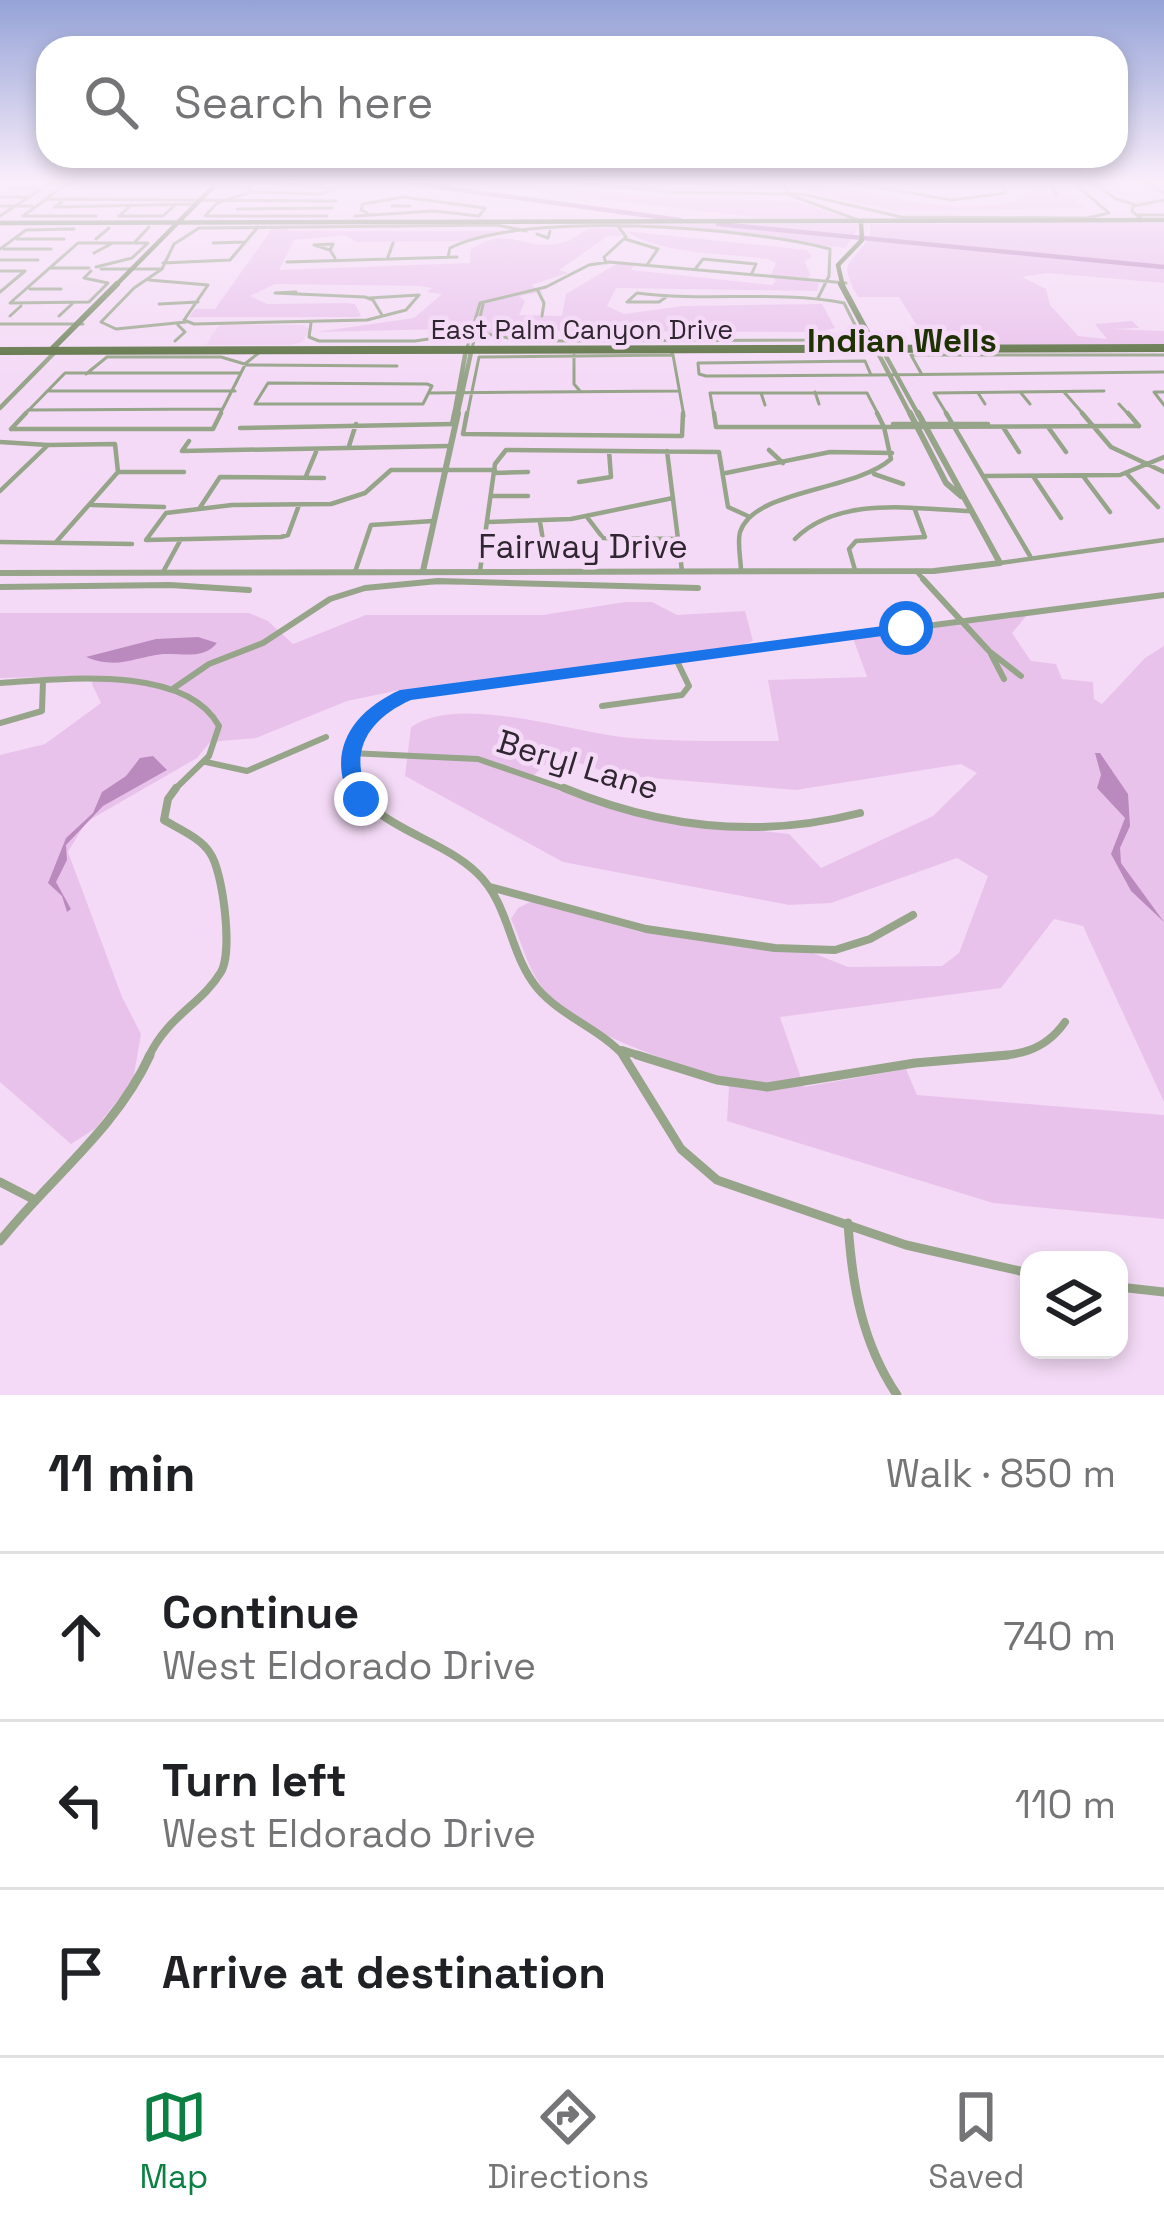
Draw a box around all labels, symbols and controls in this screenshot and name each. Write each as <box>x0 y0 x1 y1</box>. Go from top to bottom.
search box <box>36 36 1128 168</box>
icon: search <box>78 69 144 135</box>
text: Search here <box>174 74 433 131</box>
street label: East Palm Canyon Drive <box>431 312 733 347</box>
district label: Indian Wells <box>807 320 997 362</box>
street label: Fairway Drive <box>478 526 688 568</box>
route start <box>879 601 933 655</box>
street label: Beryl Lane <box>492 720 664 810</box>
route end <box>334 772 388 826</box>
map controls <box>1020 1251 1128 1359</box>
button: layers <box>1020 1251 1128 1359</box>
text: 11 min <box>48 1441 196 1506</box>
text: Walk · 850 m <box>886 1449 1116 1498</box>
text: Continue <box>162 1584 359 1641</box>
icon: ahead <box>48 1604 114 1670</box>
text: 740 m <box>1003 1612 1116 1661</box>
text: West Eldorado Drive <box>162 1641 536 1690</box>
text: Turn left <box>162 1752 347 1809</box>
icon: left <box>48 1772 114 1838</box>
text: 110 m <box>1015 1780 1116 1829</box>
text: West Eldorado Drive <box>162 1809 536 1858</box>
icon: arrive <box>48 1940 114 2006</box>
text: Arrive at destination <box>162 1944 606 2001</box>
tab: Map <box>140 2084 208 2198</box>
tab: Directions <box>487 2084 649 2198</box>
tab: Saved <box>928 2084 1024 2198</box>

